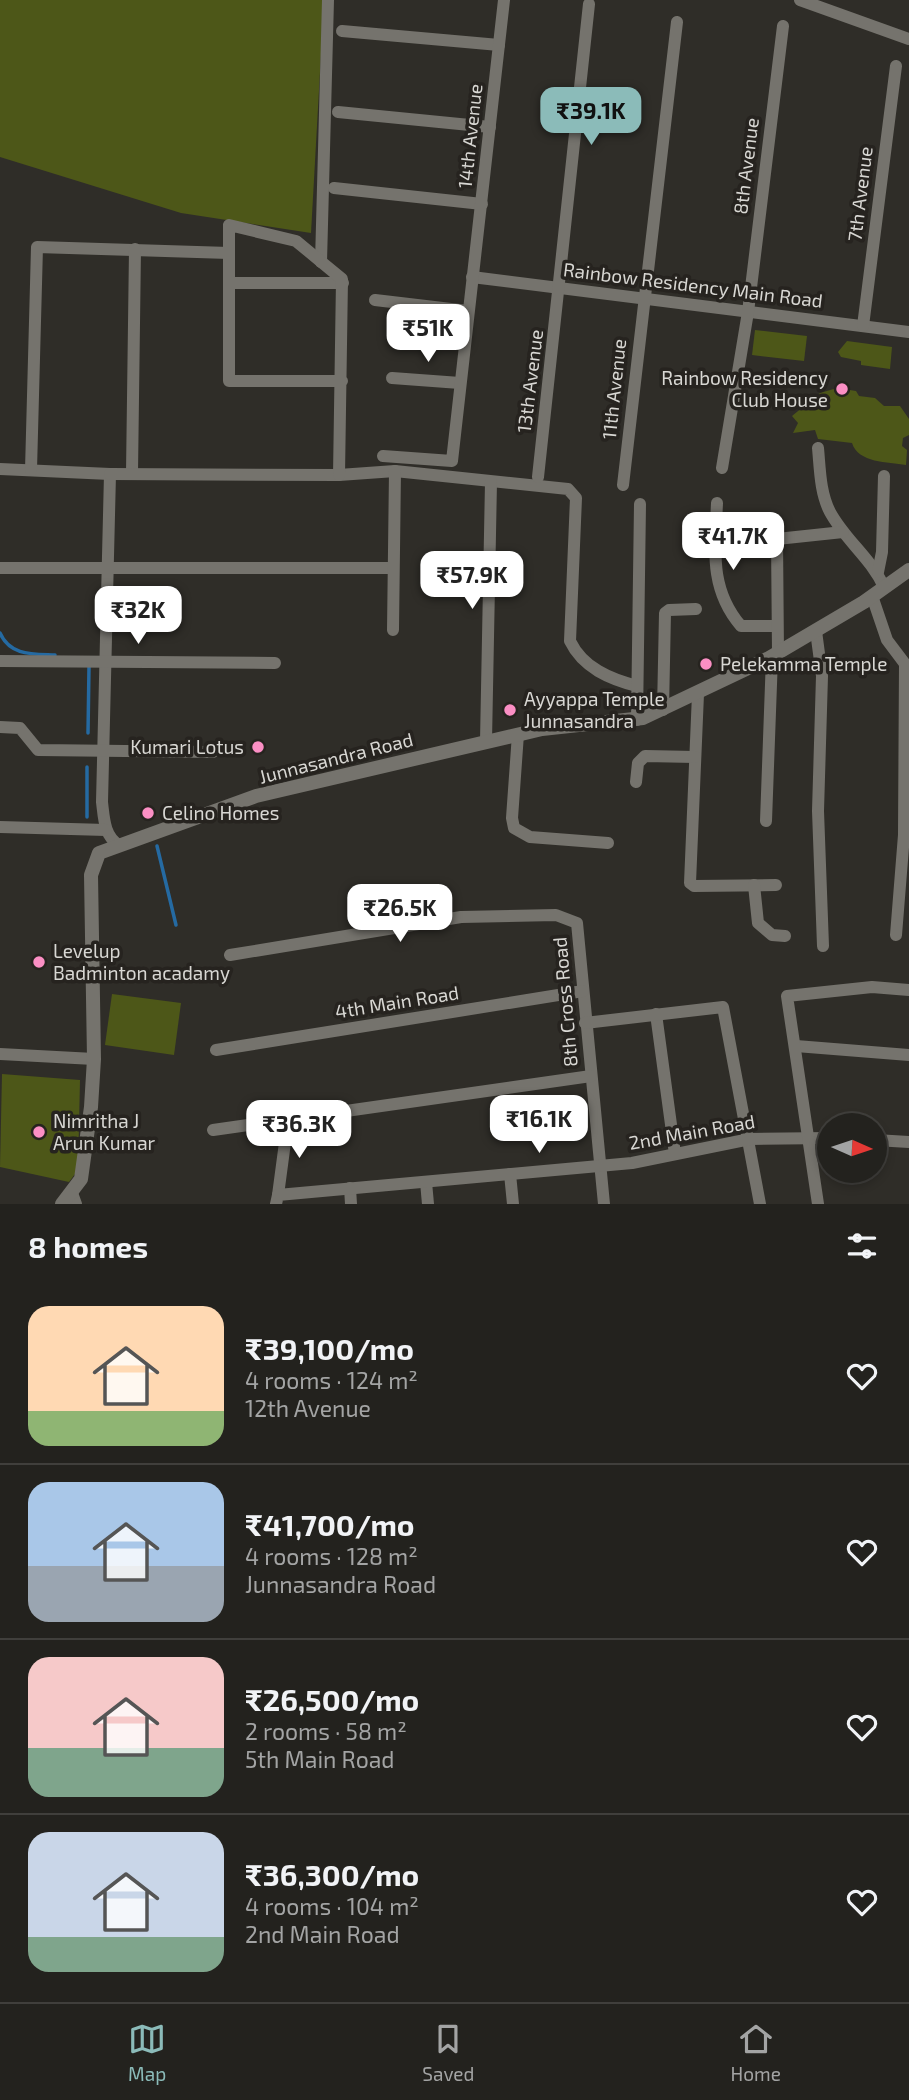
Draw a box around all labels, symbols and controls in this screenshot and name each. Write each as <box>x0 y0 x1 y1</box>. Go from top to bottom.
street label: 14th Avenue <box>453 83 486 189</box>
pin: ₹39.1K <box>534 88 648 147</box>
text: ₹39.1K <box>556 96 626 124</box>
street label: 8th Avenue <box>728 116 763 216</box>
street label: 7th Avenue <box>842 145 877 243</box>
street label: Rainbow Residency Main Road <box>562 257 824 312</box>
pin: ₹51K <box>387 304 469 364</box>
text: ₹51K <box>403 313 453 341</box>
street label: 13th Avenue <box>512 328 547 434</box>
street label: 11th Avenue <box>597 338 630 440</box>
place label: Rainbow Residency Club House <box>661 366 828 411</box>
marker: Rainbow Residency Club House <box>834 381 850 397</box>
pin: ₹41.7K <box>676 512 790 572</box>
text: ₹41.7K <box>698 521 768 549</box>
pin: ₹57.9K <box>415 552 529 611</box>
text: ₹57.9K <box>436 560 508 588</box>
pin: ₹32K <box>97 586 179 646</box>
text: ₹32K <box>111 595 165 623</box>
place label: Pelekamma Temple <box>720 652 887 675</box>
marker: Pelekamma Temple <box>698 656 714 672</box>
place label: Ayyappa Temple Junnasandra <box>524 687 665 732</box>
marker: Ayyappa Temple Junnasandra <box>502 702 518 718</box>
street label: Junnasandra Road <box>257 727 415 788</box>
place label: Kumari Lotus <box>130 735 244 758</box>
marker: Kumari Lotus <box>250 739 266 755</box>
place label: Celino Homes <box>162 801 279 824</box>
marker: Celino Homes <box>140 805 156 821</box>
pin: ₹26.5K <box>343 884 457 944</box>
text: ₹26.5K <box>363 893 437 921</box>
street label: 8th Cross Road <box>547 936 582 1068</box>
place label: Levelup Badminton acadamy <box>53 939 230 984</box>
marker: Levelup Badminton acadamy <box>31 954 47 970</box>
street label: 4th Main Road <box>333 980 460 1023</box>
pin: ₹16.1K <box>482 1096 596 1155</box>
pin: ₹36.3K <box>242 1100 356 1160</box>
text: ₹16.1K <box>506 1104 572 1132</box>
place label: Nimritha J Arun Kumar <box>53 1109 156 1154</box>
text: ₹36.3K <box>262 1109 336 1137</box>
street label: 2nd Main Road <box>627 1109 757 1154</box>
north arrow <box>817 1113 887 1183</box>
map controls <box>817 1113 887 1183</box>
marker: Nimritha J Arun Kumar <box>31 1124 47 1140</box>
icon: filters <box>843 1227 881 1265</box>
text: 8 homes <box>28 1228 148 1264</box>
text: ₹39,100/mo <box>245 1330 414 1366</box>
icon: home <box>84 1334 168 1418</box>
icon: heart <box>843 1357 881 1395</box>
text: 4 rooms · 124 m² <box>245 1366 418 1394</box>
text: 12th Avenue <box>245 1394 371 1422</box>
text: ₹41,700/mo <box>245 1506 415 1542</box>
icon: home <box>84 1510 168 1594</box>
icon: heart <box>843 1533 881 1571</box>
text: 4 rooms · 128 m² <box>245 1542 418 1570</box>
text: Junnasandra Road <box>245 1570 436 1598</box>
text: ₹26,500/mo <box>245 1681 419 1717</box>
icon: home <box>84 1685 168 1769</box>
icon: heart <box>843 1708 881 1746</box>
text: 2 rooms · 58 m² <box>245 1717 407 1745</box>
text: 5th Main Road <box>245 1745 395 1773</box>
text: ₹36,300/mo <box>245 1856 419 1892</box>
icon: home <box>84 1860 168 1944</box>
icon: heart <box>843 1883 881 1921</box>
text: 4 rooms · 104 m² <box>245 1892 419 1920</box>
text: 2nd Main Road <box>245 1920 400 1948</box>
tab: Map <box>128 2020 166 2085</box>
tab: Saved <box>422 2020 474 2085</box>
tab: Home <box>731 2020 781 2085</box>

